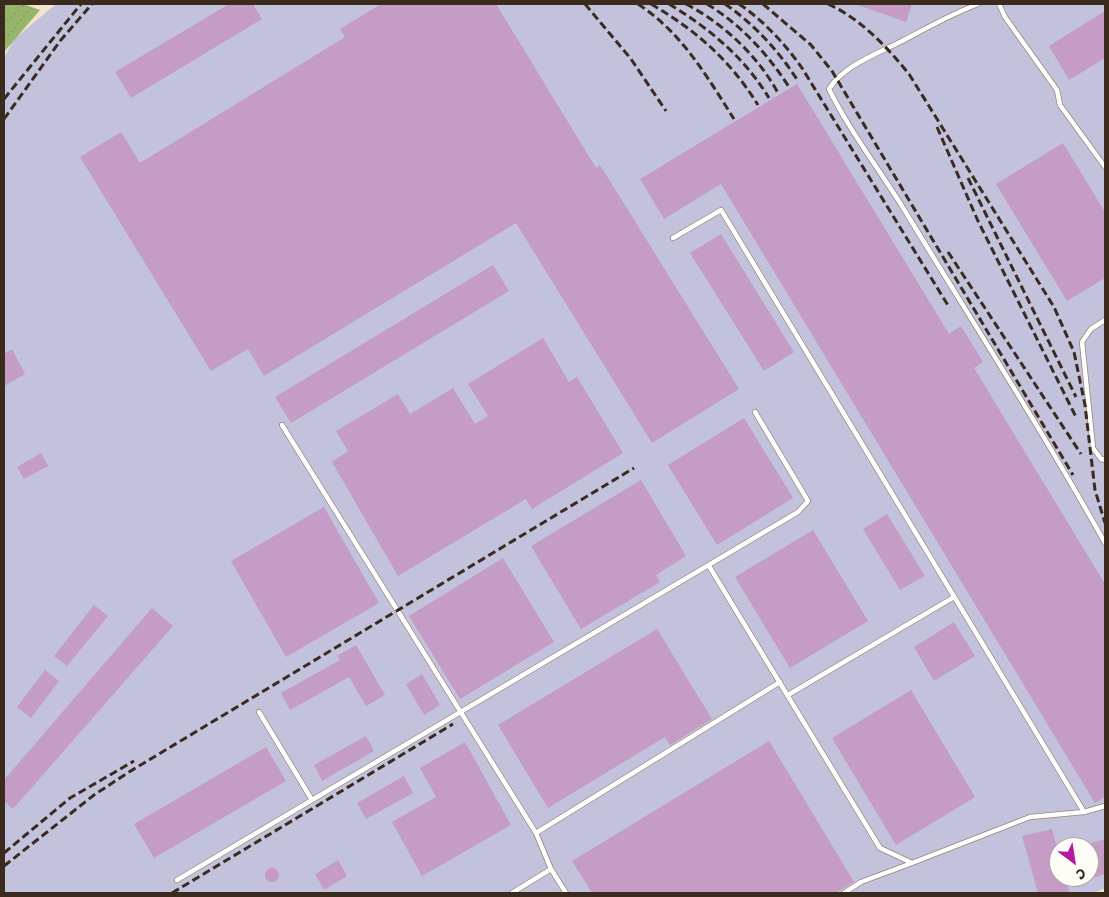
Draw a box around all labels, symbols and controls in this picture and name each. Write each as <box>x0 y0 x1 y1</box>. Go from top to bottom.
north arrow <box>1049 837 1099 887</box>
text: С <box>1073 864 1090 884</box>

